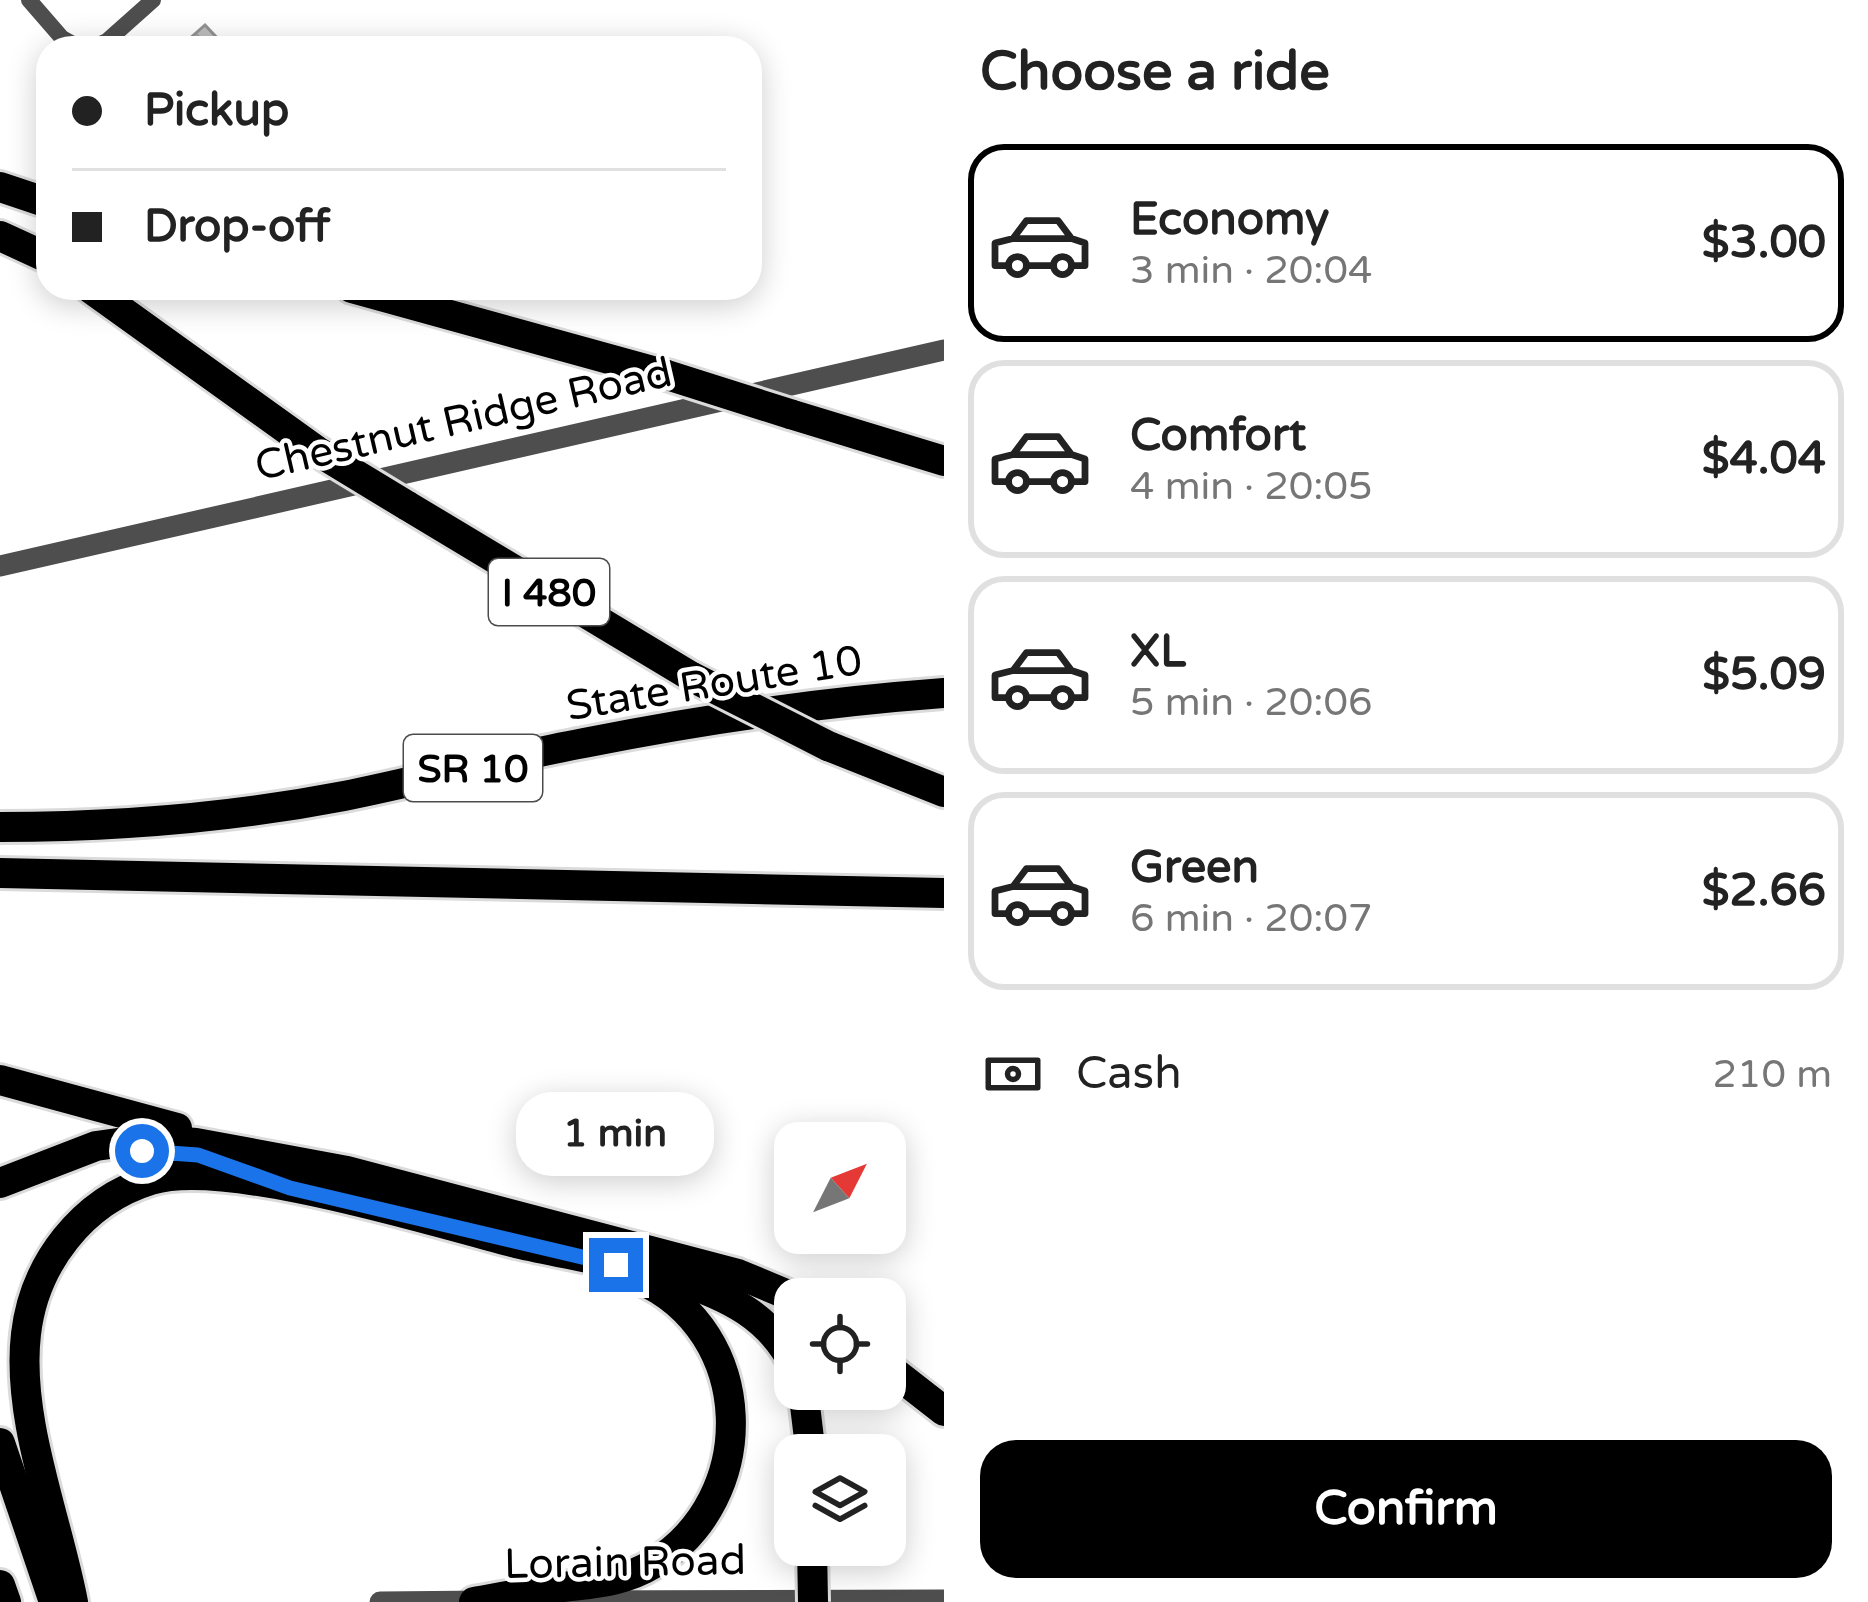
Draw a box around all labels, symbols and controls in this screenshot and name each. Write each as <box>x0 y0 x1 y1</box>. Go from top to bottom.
text: Choose a ride <box>980 39 1330 104</box>
text: Pickup <box>144 84 289 138</box>
icon: car <box>986 189 1094 297</box>
text: Economy <box>1130 193 1329 247</box>
text: Drop-off <box>144 200 330 254</box>
text: $3.00 <box>1702 216 1826 270</box>
text: 3 min · 20:04 <box>1130 247 1372 294</box>
street label: Chestnut Ridge Road <box>250 347 677 492</box>
icon: car <box>986 405 1094 513</box>
text: Comfort <box>1130 409 1306 463</box>
text: $4.04 <box>1702 432 1826 486</box>
text: 4 min · 20:05 <box>1130 463 1372 510</box>
road number: I 480 <box>489 559 609 625</box>
icon: car <box>986 621 1094 729</box>
text: XL <box>1130 625 1186 679</box>
street label: State Route 10 <box>563 635 866 732</box>
text: $5.09 <box>1702 648 1826 702</box>
text: 5 min · 20:06 <box>1130 679 1372 726</box>
road number: SR 10 <box>404 735 542 801</box>
icon: car <box>986 837 1094 945</box>
text: Green <box>1130 841 1259 895</box>
text: $2.66 <box>1702 864 1826 918</box>
text: 6 min · 20:07 <box>1130 895 1372 942</box>
icon: cash <box>980 1041 1046 1107</box>
text: Cash <box>1076 1047 1182 1101</box>
text: 210 m <box>1713 1051 1832 1098</box>
callout: 1 min <box>517 1091 715 1175</box>
text: 1 min <box>563 1110 667 1157</box>
north arrow <box>774 1122 906 1254</box>
map controls <box>774 1122 906 1566</box>
route start <box>115 1124 169 1178</box>
route end <box>589 1238 643 1292</box>
button: locate <box>774 1278 906 1410</box>
button: layers <box>774 1434 906 1566</box>
button: Confirm <box>980 1440 1832 1578</box>
street label: Lorain Road <box>504 1535 746 1590</box>

